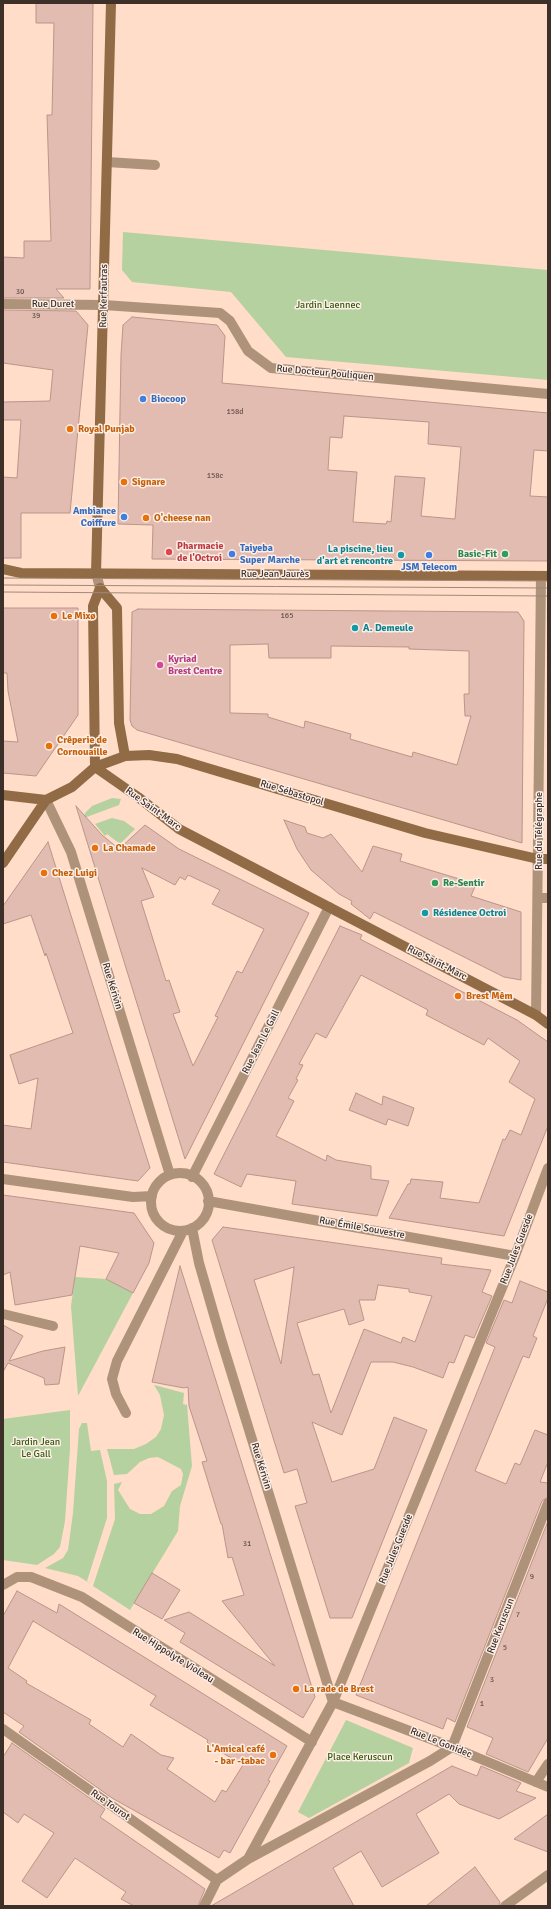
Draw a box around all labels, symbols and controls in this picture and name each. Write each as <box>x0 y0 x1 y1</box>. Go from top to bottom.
street label: Rue Kerfautras <box>97 264 111 328</box>
house number: 30 <box>16 287 24 297</box>
street label: Rue Duret <box>32 298 74 310</box>
park label: Jardin Laennec <box>296 299 360 311</box>
house number: 39 <box>32 311 40 321</box>
street label: Rue Docteur Pouliquen <box>276 363 374 383</box>
place label: Biocoop <box>151 393 186 405</box>
marker: Biocoop <box>138 394 148 404</box>
house number: 158d <box>226 407 244 417</box>
place label: Royal Punjab <box>78 423 135 435</box>
marker: Royal Punjab <box>65 424 75 434</box>
house number: 158c <box>207 471 223 481</box>
place label: Signare <box>132 476 165 488</box>
marker: Signare <box>119 477 129 487</box>
place label: Ambiance Coiffure <box>73 505 116 528</box>
marker: Ambiance Coiffure <box>119 512 129 522</box>
place label: O'cheese nan <box>154 512 211 524</box>
marker: O'cheese nan <box>141 513 151 523</box>
place label: Pharmacie de l'Octroi <box>177 540 223 564</box>
place label: Taiyeba Super Marche <box>240 542 300 566</box>
place label: La piscine, lieu d'art et rencontre <box>317 543 393 566</box>
marker: Pharmacie de l'Octroi <box>164 547 174 557</box>
place label: Basic-Fit <box>458 548 497 560</box>
marker: Taiyeba Super Marche <box>227 549 237 559</box>
marker: Basic-Fit <box>500 549 510 559</box>
marker: La piscine, lieu d'art et rencontre <box>396 550 406 560</box>
marker: JSM Telecom <box>424 550 434 560</box>
place label: JSM Telecom <box>401 561 457 573</box>
street label: Rue Jean Jaurès <box>241 568 309 580</box>
place label: Le Mixø <box>62 610 96 622</box>
marker: Le Mixø <box>49 611 59 621</box>
house number: 165 <box>281 611 293 621</box>
place label: A. Demeule <box>363 622 413 634</box>
marker: A. Demeule <box>350 623 360 633</box>
place label: Kyriad Brest Centre <box>168 653 222 676</box>
marker: Kyriad Brest Centre <box>155 660 165 670</box>
place label: Crêperie de Cornouaille <box>57 734 108 758</box>
marker: Crêperie de Cornouaille <box>44 741 54 751</box>
street label: Rue Sébastopol <box>259 778 325 808</box>
street label: Rue Saint-Marc <box>123 785 183 833</box>
street label: Rue du Télégraphe <box>533 792 545 870</box>
place label: La Chamade <box>103 842 156 854</box>
marker: La Chamade <box>90 843 100 853</box>
place label: Chez Luigi <box>52 867 97 879</box>
marker: Chez Luigi <box>39 868 49 878</box>
place label: Re-Sentir <box>443 877 484 889</box>
marker: Re-Sentir <box>430 878 440 888</box>
place label: Résidence Octroi <box>433 907 506 919</box>
marker: Résidence Octroi <box>420 908 430 918</box>
street label: Rue Saint-Marc <box>405 943 469 983</box>
street label: Rue Kérivin <box>99 961 125 1011</box>
place label: Brest Mêm <box>466 990 513 1002</box>
marker: Brest Mêm <box>453 991 463 1001</box>
street label: Rue Jean Le Gall <box>240 1008 282 1076</box>
street label: Rue Jules Guesde <box>498 1212 536 1286</box>
street label: Rue Émile Souvestre <box>318 1215 406 1241</box>
park label: Jardin Jean Le Gall <box>12 1436 60 1460</box>
street label: Rue Kérivin <box>248 1441 274 1491</box>
street label: Rue Jules Guesde <box>377 1512 415 1586</box>
house number: 31 <box>243 1539 251 1549</box>
house number: 9 <box>530 1572 534 1582</box>
street label: Rue Keruscun <box>485 1597 517 1655</box>
house number: 7 <box>516 1610 520 1620</box>
street label: Rue Hippolyte Violeau <box>130 1626 216 1686</box>
house number: 5 <box>503 1643 507 1653</box>
house number: 3 <box>490 1675 494 1685</box>
place label: La rade de Brest <box>304 1683 374 1695</box>
marker: La rade de Brest <box>291 1684 301 1694</box>
house number: 1 <box>480 1699 484 1709</box>
street label: Rue Le Gonidec <box>408 1725 474 1761</box>
place label: L'Amical café - bar -tabac <box>206 1743 265 1766</box>
marker: L'Amical café - bar -tabac <box>268 1750 278 1760</box>
park label: Place Keruscun <box>327 1751 393 1763</box>
street label: Rue Tourot <box>88 1787 132 1823</box>

